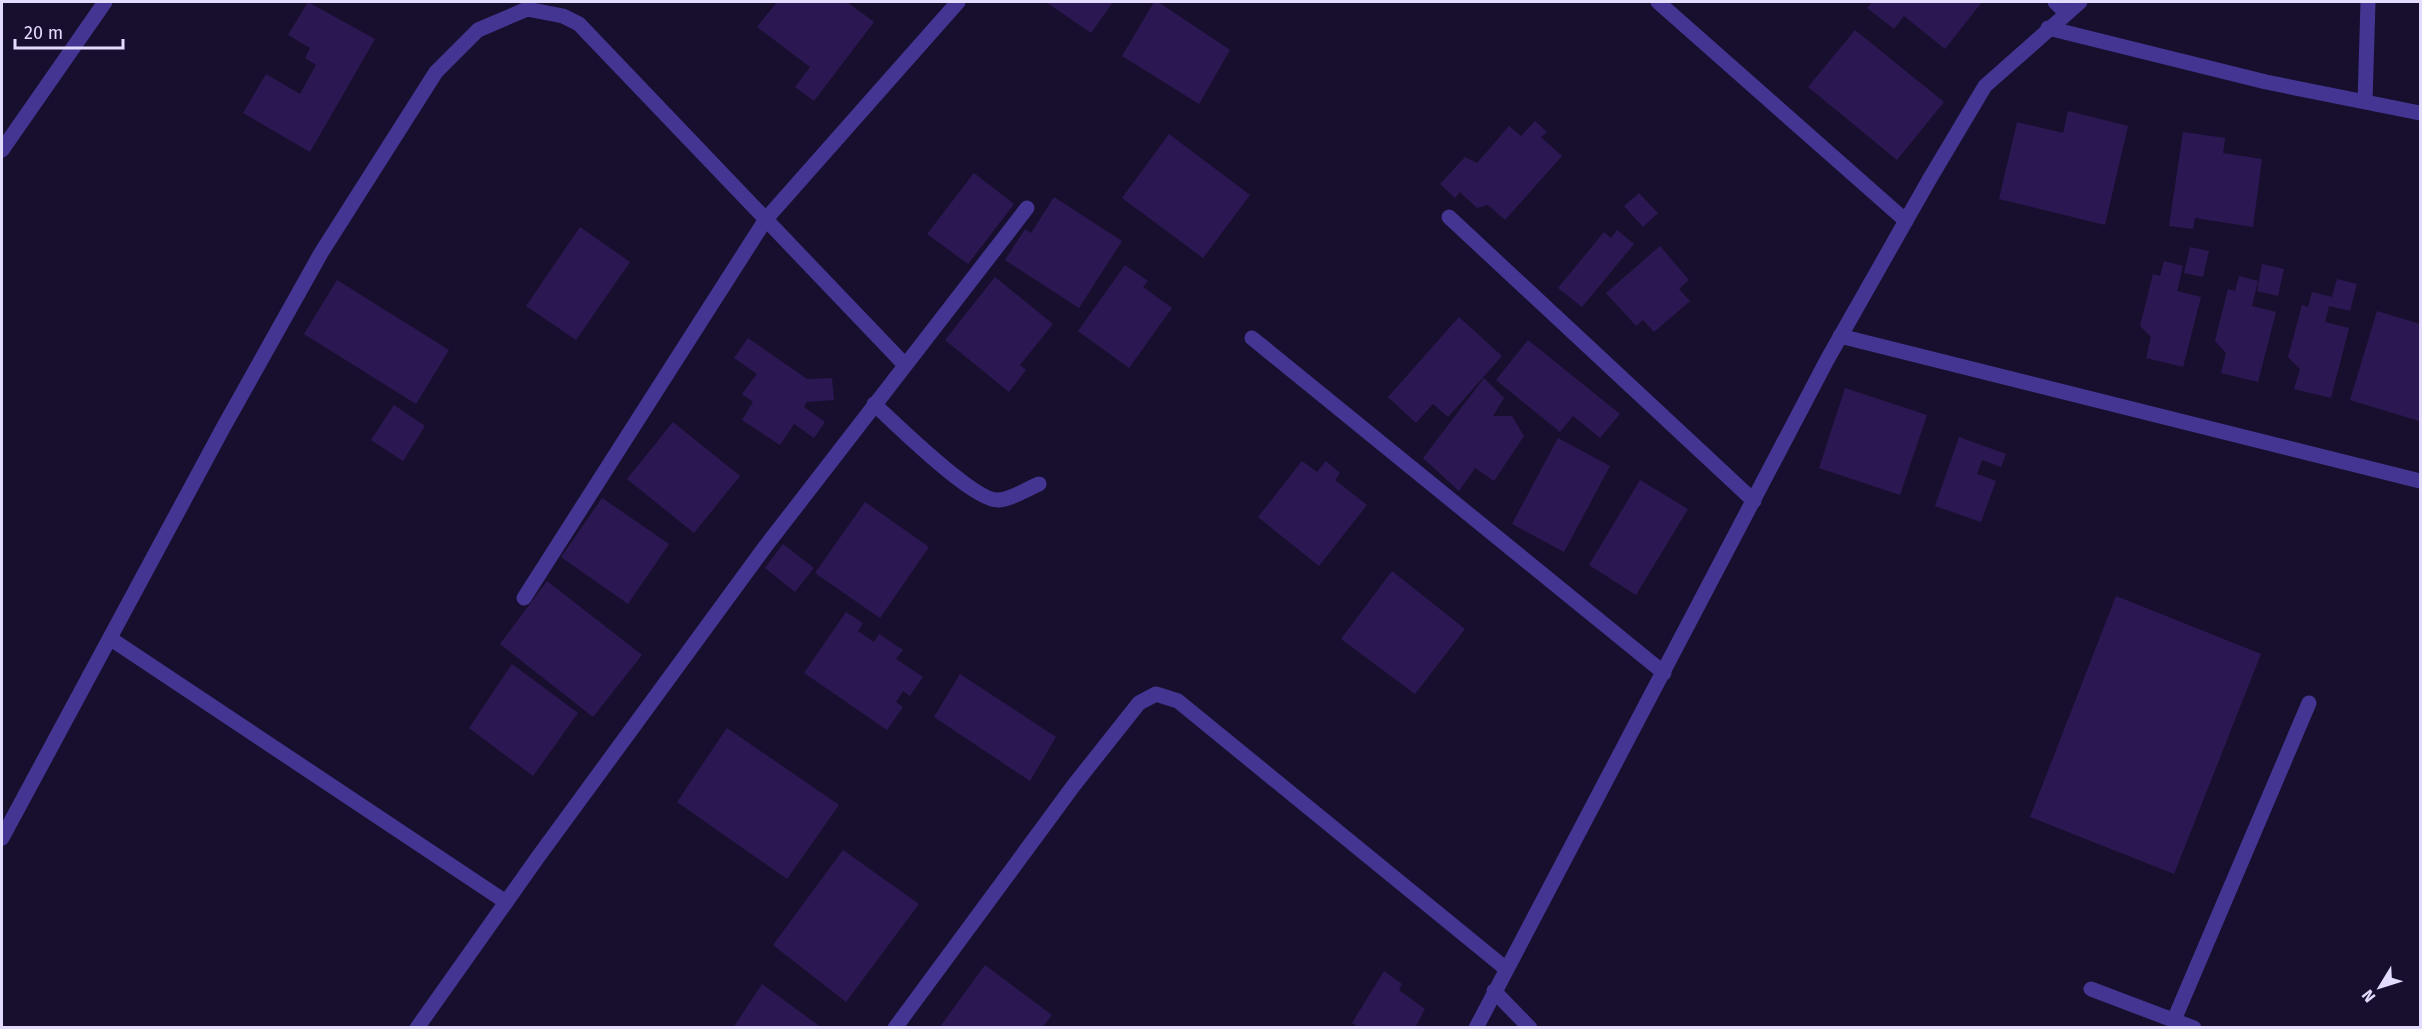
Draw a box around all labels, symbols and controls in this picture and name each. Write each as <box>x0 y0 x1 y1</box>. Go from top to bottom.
scale bar <box>15 12 123 50</box>
text: 20 m <box>24 22 63 44</box>
north arrow <box>2350 957 2410 1017</box>
text: N <box>2358 986 2379 1006</box>

